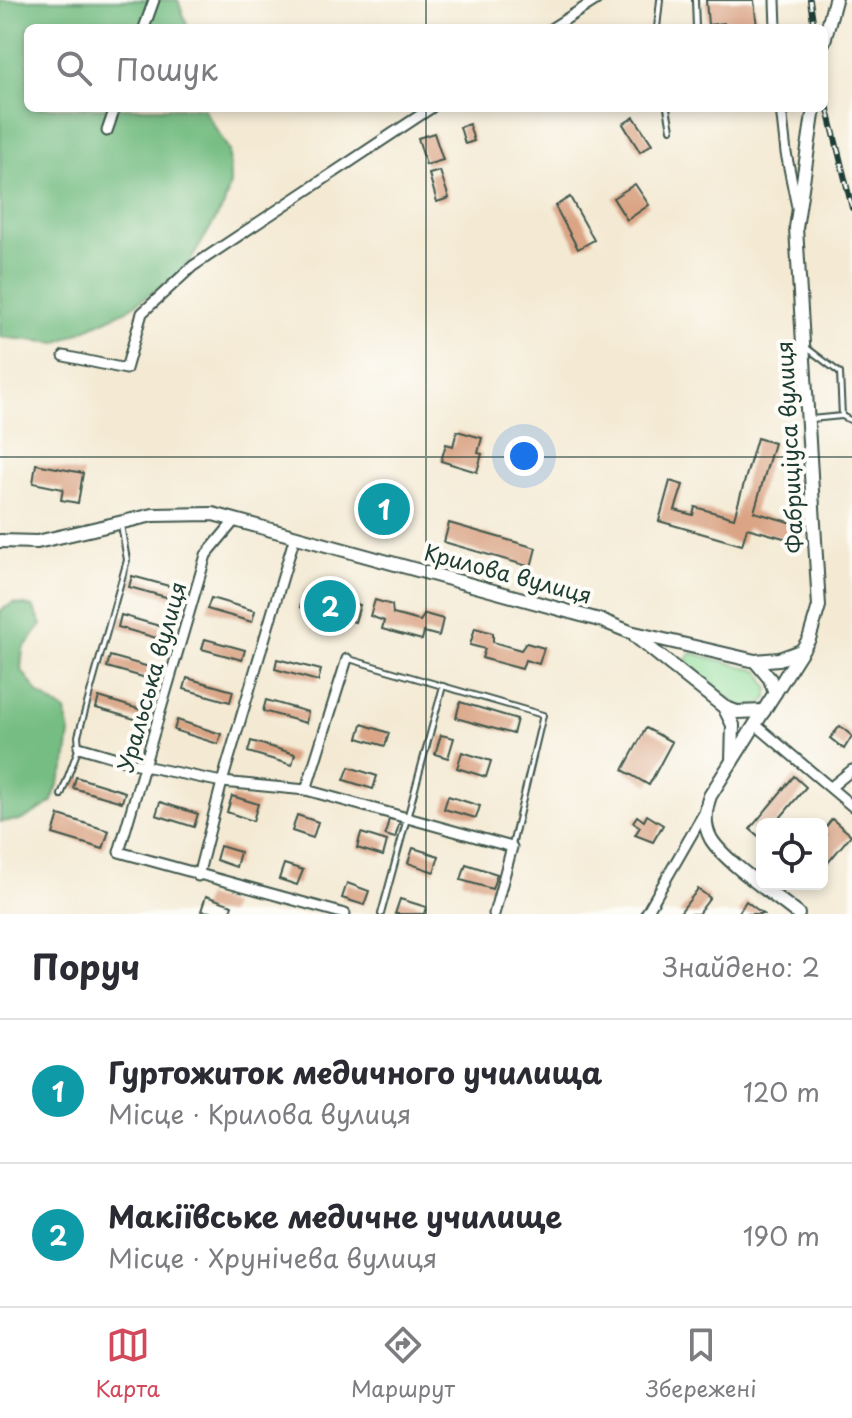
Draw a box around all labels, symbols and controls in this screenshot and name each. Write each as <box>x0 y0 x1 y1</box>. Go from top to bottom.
search box <box>24 24 828 112</box>
icon: search <box>52 46 96 90</box>
text: Пошук <box>116 46 218 91</box>
street label: Фабриціуса вулиця <box>766 340 811 554</box>
your location <box>504 436 544 476</box>
pin: 1 <box>358 479 410 539</box>
street label: Крилова вулиця <box>421 534 596 611</box>
pin: 2 <box>304 576 356 636</box>
street label: Уральська вулиця <box>108 577 194 776</box>
map controls <box>756 818 828 890</box>
button: locate <box>756 818 828 890</box>
text: Поруч <box>32 940 140 992</box>
text: Знайдено: 2 <box>663 947 820 986</box>
text: Гуртожиток медичного училища <box>108 1049 602 1094</box>
text: 1 <box>52 1072 64 1111</box>
text: 120 m <box>743 1072 820 1111</box>
text: Місце · Крилова вулиця <box>108 1094 411 1133</box>
text: Макіївське медичне училище <box>108 1193 562 1238</box>
text: 2 <box>49 1216 67 1255</box>
text: 190 m <box>743 1216 820 1255</box>
text: Місце · Хрунічева вулиця <box>108 1238 437 1277</box>
tab: Карта <box>95 1323 160 1404</box>
tab: Маршрут <box>351 1323 455 1404</box>
tab: Збережені <box>646 1323 757 1404</box>

